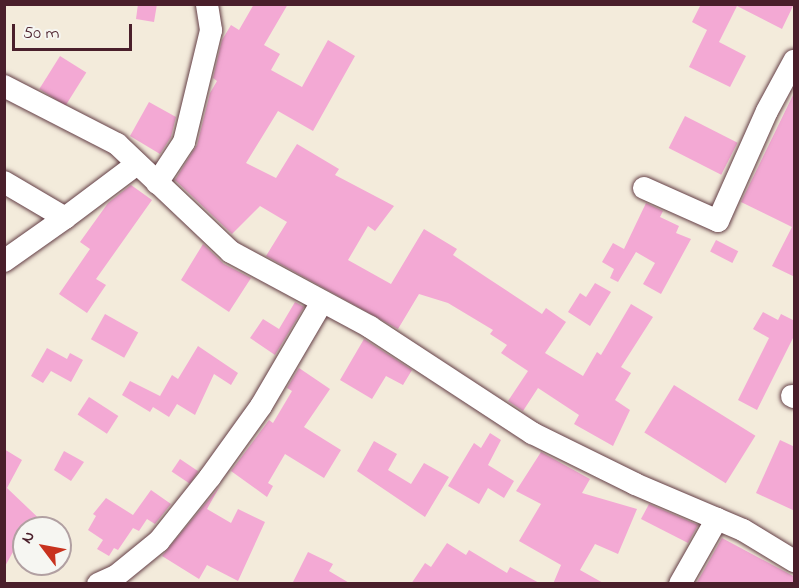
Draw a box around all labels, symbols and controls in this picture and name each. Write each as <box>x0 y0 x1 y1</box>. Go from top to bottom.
scale bar <box>15 12 135 50</box>
text: 50 m <box>23 21 60 47</box>
north arrow <box>12 516 72 576</box>
text: N <box>15 527 41 548</box>

